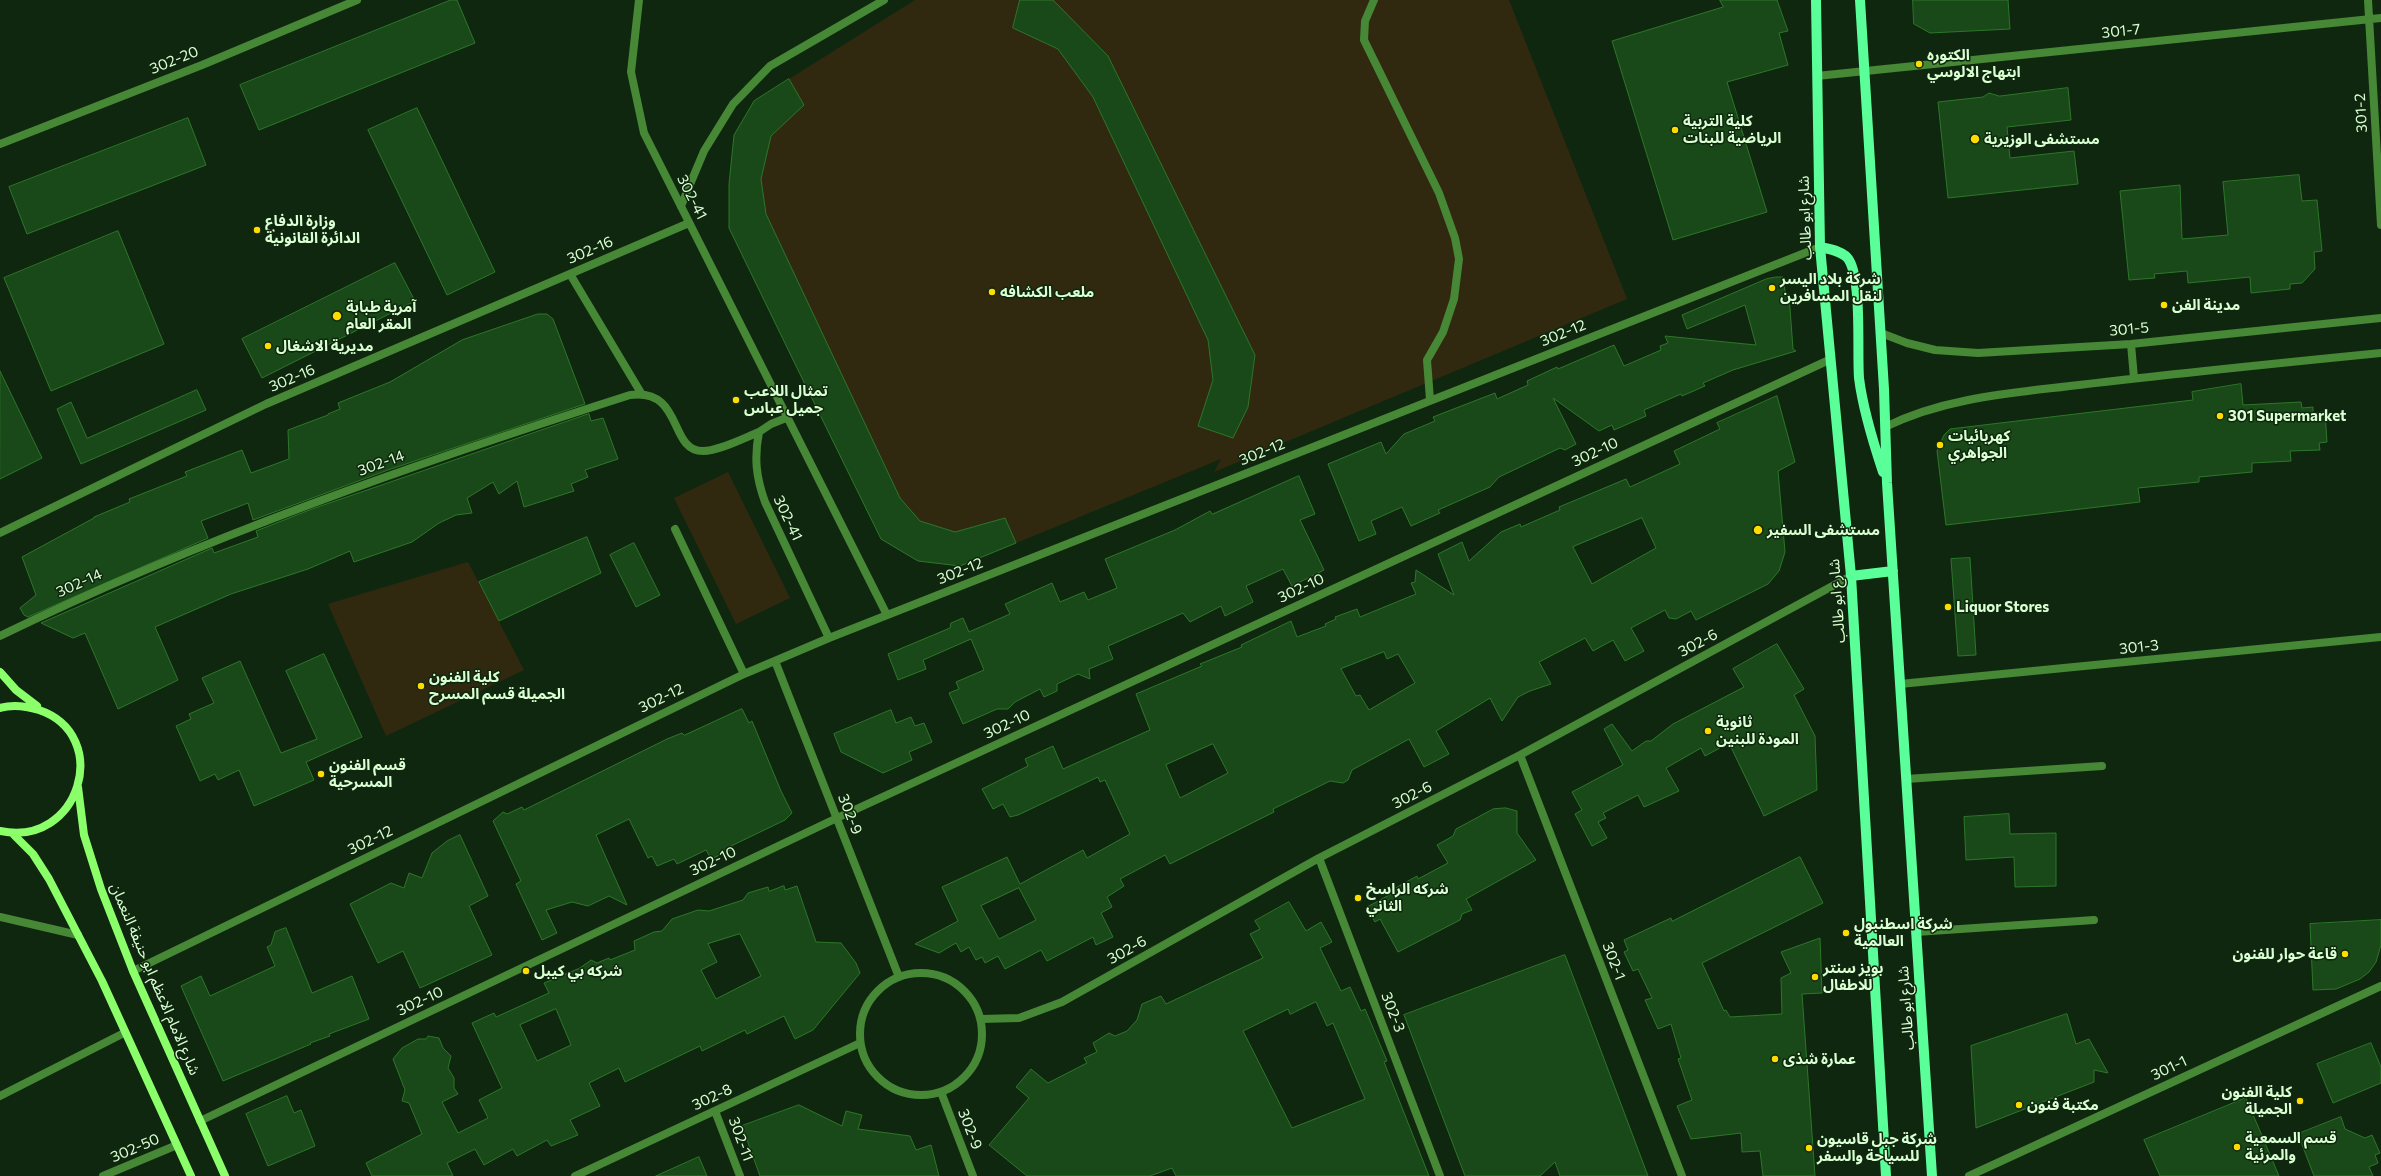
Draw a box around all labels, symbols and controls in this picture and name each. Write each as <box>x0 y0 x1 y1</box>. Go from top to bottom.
street label: 301-7 <box>2101 20 2141 42</box>
street label: 302-20 <box>147 42 201 78</box>
place label: الكتوره ابتهاج الالوسي <box>1927 46 2021 81</box>
marker: الكتوره ابتهاج الالوسي <box>1914 59 1924 69</box>
street label: 301-2 <box>2351 93 2371 133</box>
place label: كلية التربية الرياضية للبنات <box>1683 112 1781 147</box>
marker: كلية التربية الرياضية للبنات <box>1670 125 1680 135</box>
place label: مستشفى الوزيرية <box>1984 130 2100 148</box>
marker: مستشفى الوزيرية <box>1969 133 1981 145</box>
street label: 302-41 <box>673 172 711 222</box>
street label: شارع ابو طالب <box>1795 175 1815 261</box>
place label: وزارة الدفاع الدائرة القانونية <box>265 212 360 247</box>
marker: وزارة الدفاع الدائرة القانونية <box>252 225 262 235</box>
street label: 302-16 <box>564 232 616 268</box>
place label: شركة بلاد اليسر لنقل المسافرين <box>1780 270 1882 305</box>
place label: ملعب الكشافه <box>1000 283 1094 301</box>
marker: شركة بلاد اليسر لنقل المسافرين <box>1767 283 1777 293</box>
marker: ملعب الكشافه <box>987 287 997 297</box>
place label: مدينة الفن <box>2172 296 2240 314</box>
place label: آمرية طبابة المقر العام <box>346 298 416 333</box>
marker: مدينة الفن <box>2159 300 2169 310</box>
marker: آمرية طبابة المقر العام <box>331 310 343 322</box>
street label: 302-12 <box>1538 316 1588 350</box>
street label: 301-5 <box>2108 318 2150 340</box>
place label: مديرية الاشغال <box>276 337 374 355</box>
marker: مديرية الاشغال <box>263 341 273 351</box>
street label: 302-16 <box>266 360 318 396</box>
place label: تمثال اللاعب جميل عباس <box>744 382 828 417</box>
marker: تمثال اللاعب جميل عباس <box>731 395 741 405</box>
place label: 301 Supermarket <box>2228 407 2346 425</box>
marker: 301 Supermarket <box>2215 411 2225 421</box>
place label: كهربائيات الجواهري <box>1948 427 2010 462</box>
street label: 302-10 <box>1569 433 1621 471</box>
street label: 302-12 <box>1237 435 1287 469</box>
marker: كهربائيات الجواهري <box>1935 440 1945 450</box>
street label: 302-14 <box>355 446 407 480</box>
street label: 302-41 <box>770 492 806 544</box>
place label: مستشفى السفير <box>1767 521 1880 539</box>
marker: مستشفى السفير <box>1752 524 1764 536</box>
street label: 302-12 <box>935 554 985 588</box>
street label: شارع ابو طالب <box>1825 558 1849 644</box>
street label: 302-14 <box>53 565 105 601</box>
street label: 302-10 <box>1275 569 1327 607</box>
place label: Liquor Stores <box>1956 598 2049 616</box>
marker: Liquor Stores <box>1943 602 1953 612</box>
street label: 302-6 <box>1675 625 1721 661</box>
street label: 301-3 <box>2118 636 2160 658</box>
place label: كلية الفنون الجميلة قسم المسرح <box>429 668 565 703</box>
street label: 302-12 <box>636 679 686 717</box>
marker: كلية الفنون الجميلة قسم المسرح <box>416 681 426 691</box>
street label: 302-10 <box>981 705 1033 743</box>
place label: ثانوية المودة للبنين <box>1716 713 1799 748</box>
marker: ثانوية المودة للبنين <box>1703 726 1713 736</box>
place label: قسم الفنون المسرحية <box>329 756 406 791</box>
marker: قسم الفنون المسرحية <box>316 769 326 779</box>
street label: 302-6 <box>1389 777 1435 813</box>
street label: 302-9 <box>834 791 866 837</box>
street label: 302-12 <box>345 821 395 859</box>
street label: 302-10 <box>687 842 739 880</box>
street label: شارع الامام الاعظم ابو حنيفة النعمان <box>106 880 204 1078</box>
place label: شركه الراسخ الثاني <box>1366 880 1449 915</box>
marker: شركه الراسخ الثاني <box>1353 893 1363 903</box>
place label: شركة اسطنبول العالمية <box>1854 915 1953 950</box>
marker: شركة اسطنبول العالمية <box>1841 928 1851 938</box>
street label: 302-6 <box>1104 932 1150 968</box>
street label: 302-1 <box>1599 939 1629 983</box>
place label: قاعة حوار للفنون <box>2232 945 2337 963</box>
marker: قاعة حوار للفنون <box>2340 949 2350 959</box>
place label: بويز سنتر للاطفال <box>1823 959 1884 994</box>
place label: شركه بي كيبل <box>534 962 623 980</box>
street label: شارع ابو طالب <box>1894 965 1918 1051</box>
marker: شركه بي كيبل <box>521 966 531 976</box>
marker: بويز سنتر للاطفال <box>1810 972 1820 982</box>
street label: 302-10 <box>394 982 446 1020</box>
street label: 302-3 <box>1377 989 1409 1035</box>
place label: عمارة شذى <box>1783 1050 1856 1068</box>
street label: 301-1 <box>2148 1052 2190 1084</box>
marker: عمارة شذى <box>1770 1054 1780 1064</box>
street label: 302-8 <box>689 1080 735 1114</box>
place label: كلية الفنون الجميلة <box>2221 1083 2292 1118</box>
place label: مكتبة فنون <box>2027 1096 2099 1114</box>
marker: كلية الفنون الجميلة <box>2295 1096 2305 1106</box>
marker: مكتبة فنون <box>2014 1100 2024 1110</box>
street label: 302-9 <box>954 1106 986 1152</box>
street label: 302-11 <box>725 1114 757 1164</box>
place label: قسم السمعية والمرئية <box>2245 1129 2337 1164</box>
street label: 302-50 <box>108 1130 162 1166</box>
place label: شركة جبل قاسيون للسياحة والسفر <box>1817 1130 1937 1165</box>
marker: قسم السمعية والمرئية <box>2232 1142 2242 1152</box>
marker: شركة جبل قاسيون للسياحة والسفر <box>1804 1143 1814 1153</box>

